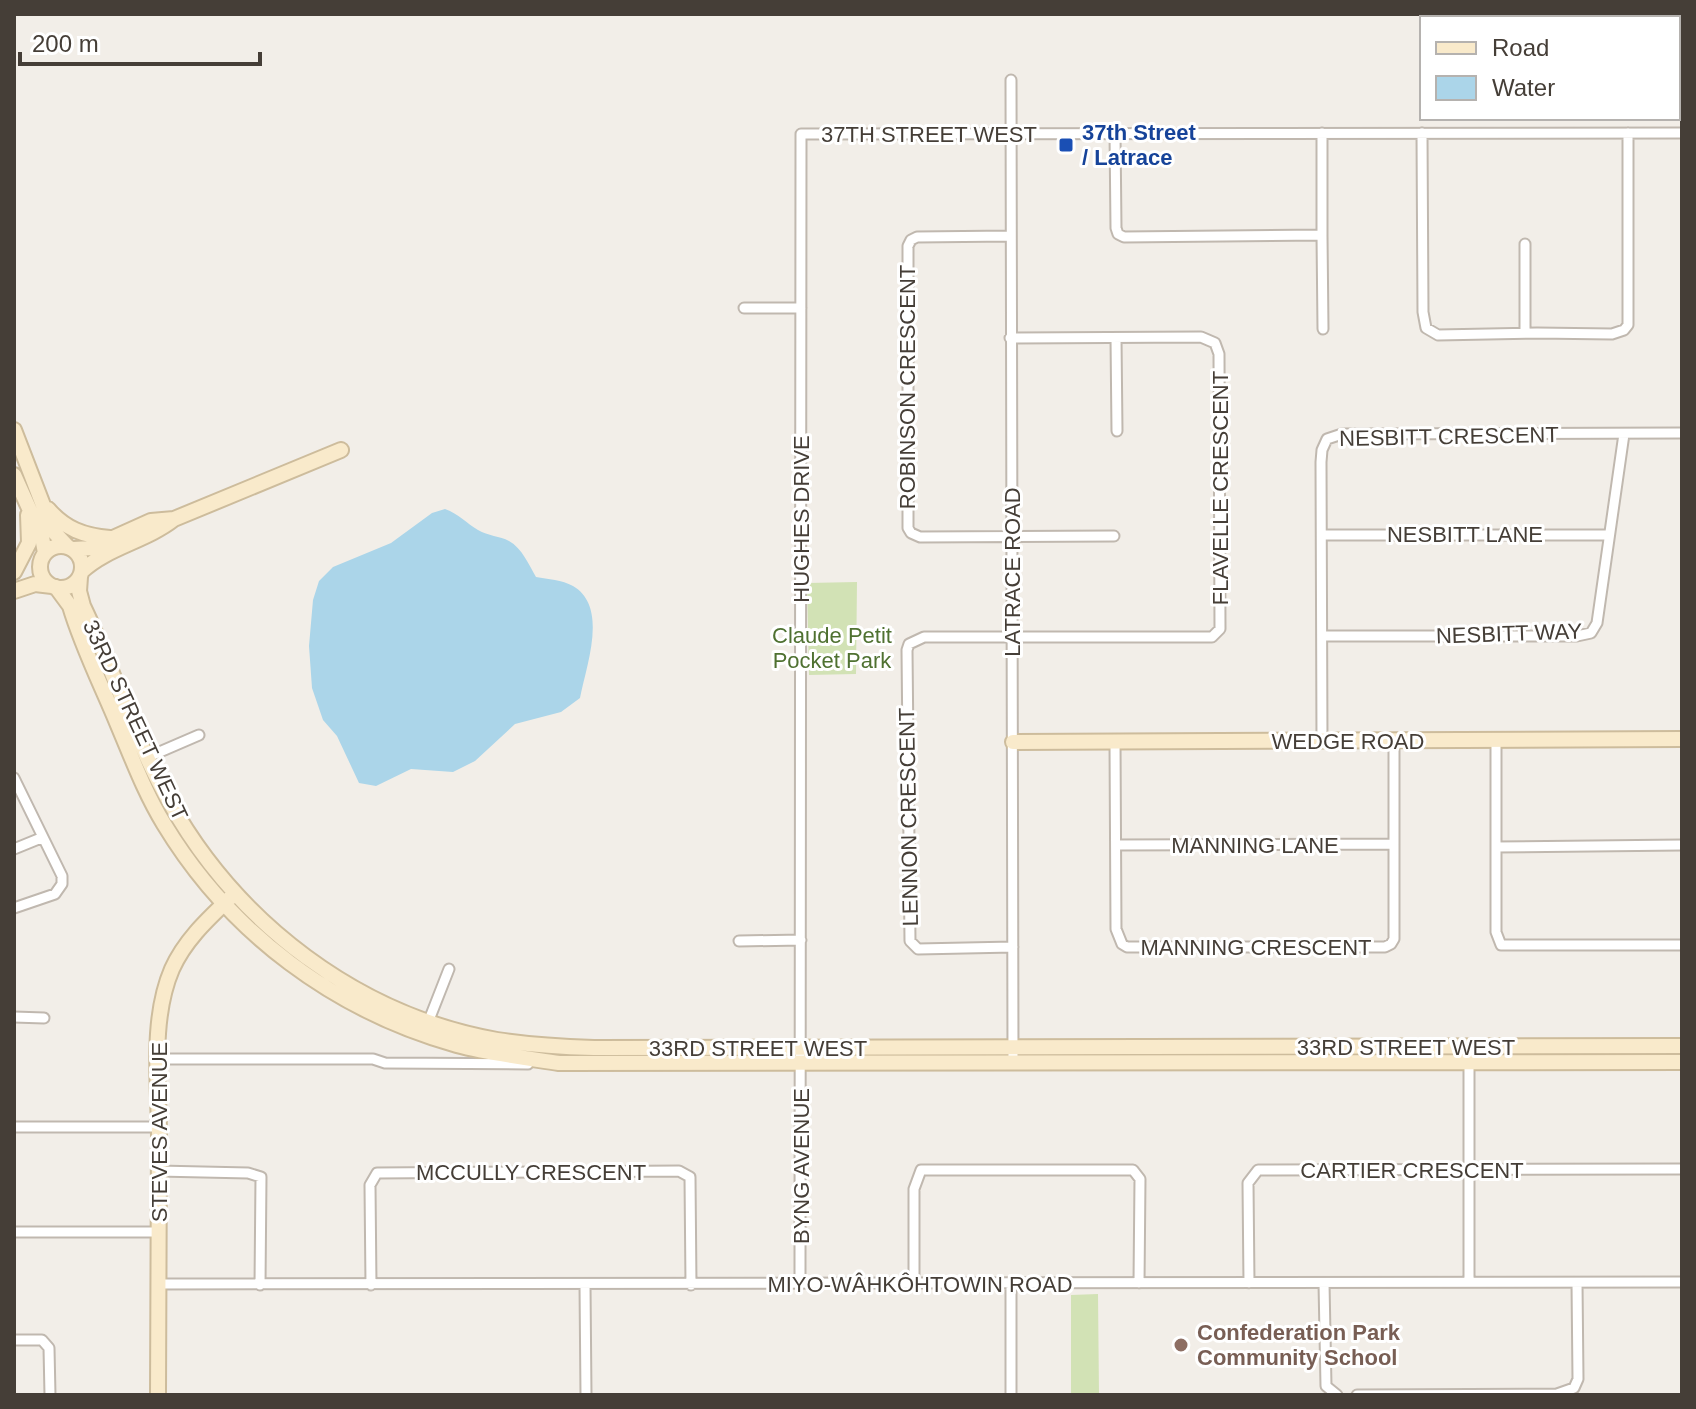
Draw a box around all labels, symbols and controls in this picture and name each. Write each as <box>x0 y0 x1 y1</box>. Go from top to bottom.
scale bar <box>20 16 260 66</box>
legend <box>1420 16 1680 120</box>
text: 200 m <box>32 30 99 57</box>
text: Road <box>1492 34 1549 61</box>
text: Water <box>1492 74 1555 101</box>
place label: 37th Street / Latrace <box>1082 120 1196 170</box>
street label: 37TH STREET WEST <box>821 122 1037 147</box>
marker: 37th Street / Latrace <box>1057 136 1075 154</box>
street label: ROBINSON CRESCENT <box>895 265 920 509</box>
street label: FLAVELLE CRESCENT <box>1208 371 1233 605</box>
street label: NESBITT CRESCENT <box>1339 422 1559 451</box>
street label: HUGHES DRIVE <box>789 435 814 603</box>
street label: LATRACE ROAD <box>1000 487 1025 657</box>
street label: NESBITT LANE <box>1387 522 1543 547</box>
street label: 33RD STREET WEST <box>78 616 193 824</box>
street label: NESBITT WAY <box>1435 618 1583 649</box>
park label: Claude Petit Pocket Park <box>772 623 892 673</box>
street label: LENNON CRESCENT <box>894 707 923 927</box>
street label: WEDGE ROAD <box>1272 729 1424 754</box>
street label: MANNING LANE <box>1171 833 1339 858</box>
street label: MANNING CRESCENT <box>1140 935 1372 960</box>
street label: 33RD STREET WEST <box>1297 1035 1515 1060</box>
street label: 33RD STREET WEST <box>649 1036 867 1061</box>
street label: STEVES AVENUE <box>147 1042 172 1222</box>
street label: BYNG AVENUE <box>789 1088 814 1244</box>
street label: CARTIER CRESCENT <box>1300 1158 1524 1183</box>
street label: MCCULLY CRESCENT <box>416 1160 646 1185</box>
street label: MIYO-WÂHKÔHTOWIN ROAD <box>767 1272 1073 1297</box>
place label: Confederation Park Community School <box>1197 1320 1401 1370</box>
marker: Confederation Park Community School <box>1172 1336 1190 1354</box>

